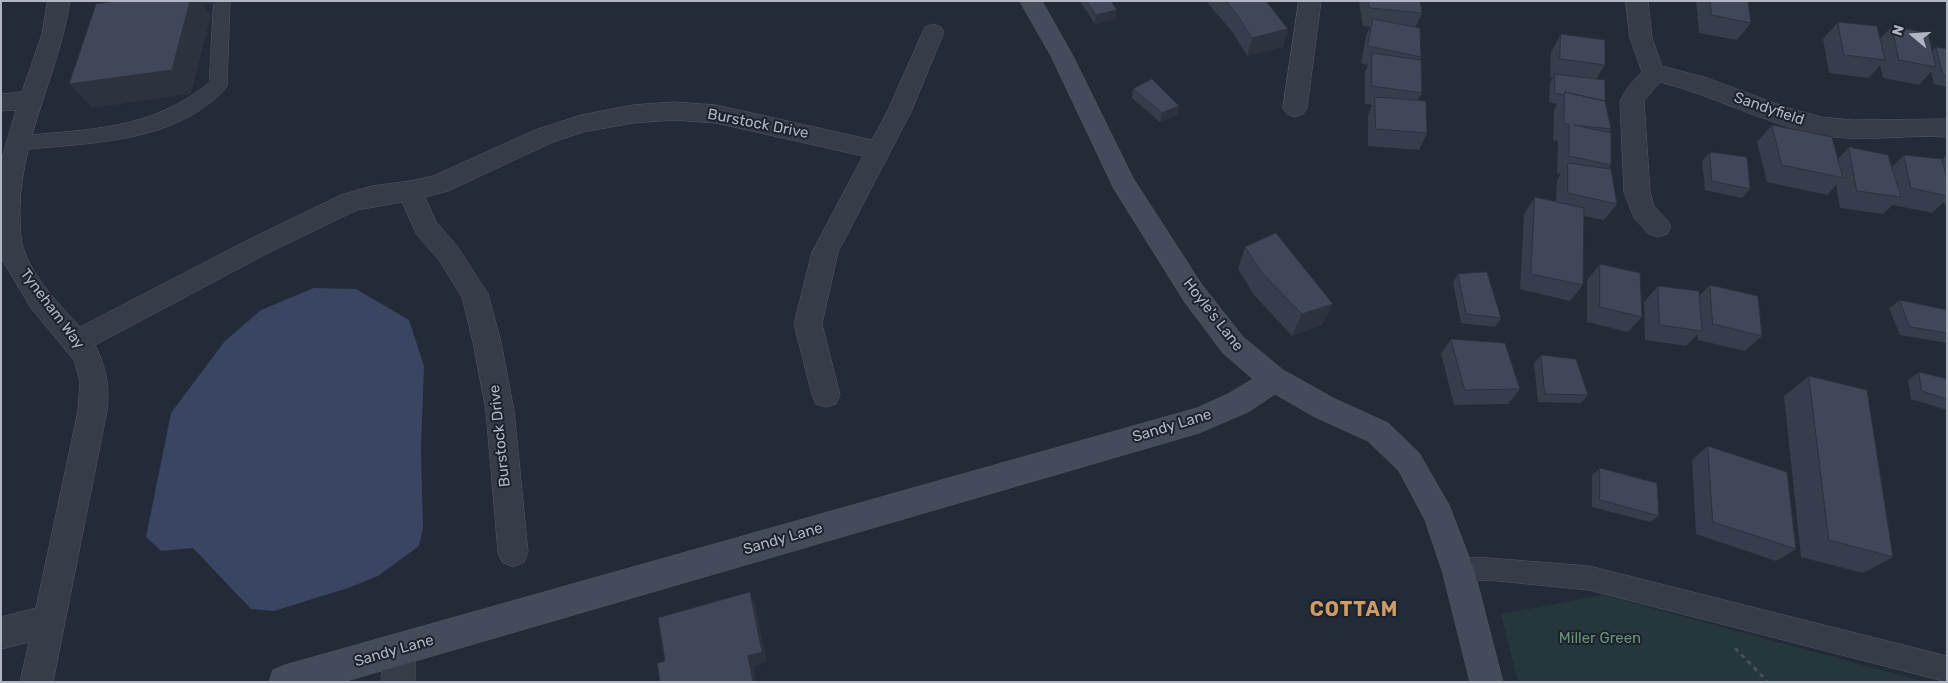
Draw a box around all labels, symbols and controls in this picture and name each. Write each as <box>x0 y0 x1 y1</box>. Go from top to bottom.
north arrow <box>1888 10 1938 60</box>
text: N <box>1889 23 1908 38</box>
street label: Sandyfield <box>1732 89 1806 129</box>
street label: Burstock Drive <box>706 105 810 143</box>
street label: Tyneham Way <box>16 265 88 353</box>
street label: Hoyle's Lane <box>1179 275 1247 355</box>
street label: Burstock Drive <box>486 384 514 488</box>
street label: Sandy Lane <box>1130 405 1214 447</box>
street label: Sandy Lane <box>741 519 825 559</box>
district label: COTTAM <box>1309 598 1399 622</box>
park label: Miller Green <box>1559 630 1641 648</box>
street label: Sandy Lane <box>352 631 436 671</box>

